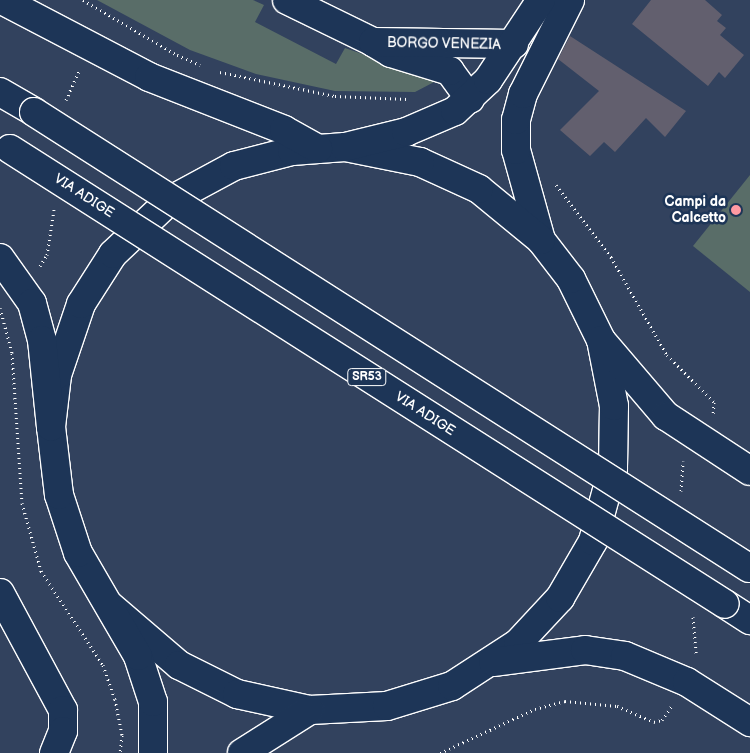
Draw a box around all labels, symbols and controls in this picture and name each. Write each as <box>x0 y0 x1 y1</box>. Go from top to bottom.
street label: BORGO VENEZIA <box>387 35 501 53</box>
street label: VIA ADIGE <box>51 170 117 222</box>
place label: Campi da Calcetto <box>665 194 726 226</box>
marker: Campi da Calcetto <box>730 204 742 216</box>
road number: SR53 <box>347 368 387 387</box>
street label: VIA ADIGE <box>392 388 458 440</box>

